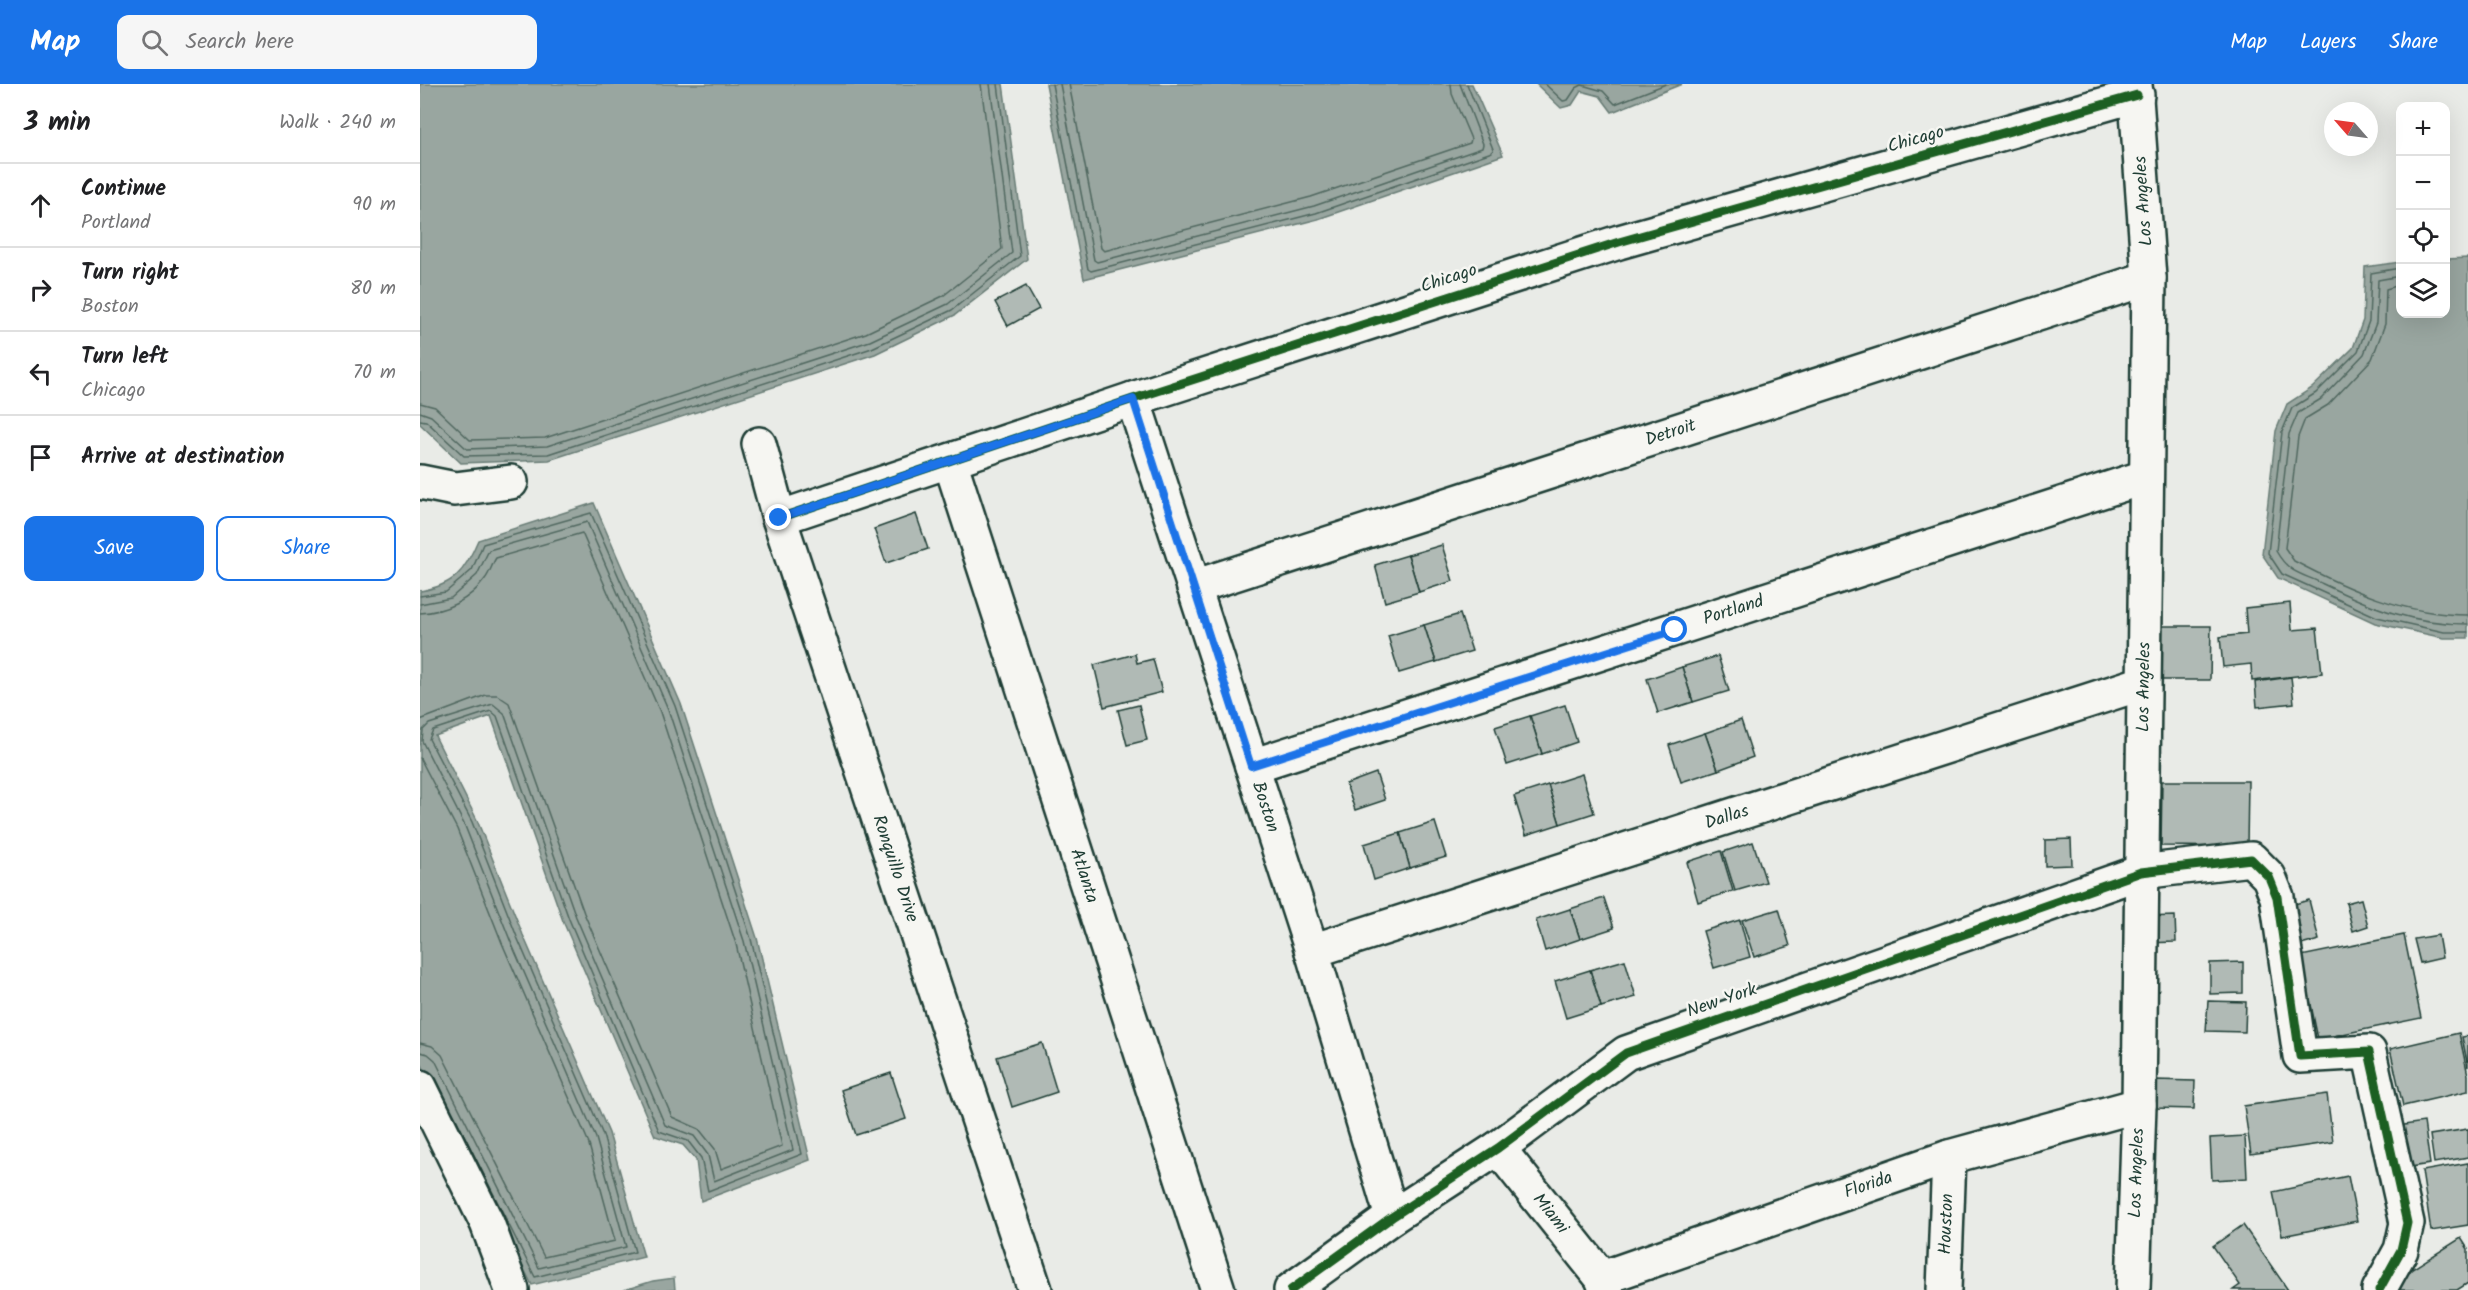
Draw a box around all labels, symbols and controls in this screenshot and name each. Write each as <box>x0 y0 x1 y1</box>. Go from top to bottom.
search box <box>117 15 537 69</box>
text: Map <box>30 20 81 65</box>
text: Search here <box>186 25 294 60</box>
icon: search <box>138 26 171 59</box>
text: Map <box>2230 26 2267 59</box>
text: Layers <box>2300 26 2356 59</box>
text: Share <box>2389 26 2438 59</box>
text: 3 min <box>24 102 91 144</box>
north arrow <box>2324 102 2378 156</box>
map controls <box>2396 102 2450 318</box>
button: + <box>2396 102 2450 156</box>
text: Walk · 240 m <box>279 107 396 139</box>
street label: Chicago <box>1884 118 1948 162</box>
street label: Los Angeles <box>2126 155 2162 247</box>
button: − <box>2396 156 2450 210</box>
text: Continue <box>81 172 166 207</box>
icon: ahead <box>24 189 57 222</box>
text: 90 m <box>352 189 396 221</box>
text: Portland <box>81 207 150 239</box>
button: locate <box>2396 210 2450 264</box>
text: Turn right <box>81 256 179 291</box>
street label: Chicago <box>1417 256 1481 302</box>
button: layers <box>2396 264 2450 318</box>
icon: right <box>24 273 57 306</box>
text: 80 m <box>350 273 396 305</box>
text: Boston <box>81 291 139 323</box>
text: Turn left <box>81 340 168 375</box>
icon: left <box>24 357 57 390</box>
text: 70 m <box>353 357 396 389</box>
text: Chicago <box>81 375 145 407</box>
street label: Detroit <box>1641 411 1701 455</box>
text: Arrive at destination <box>81 440 284 475</box>
icon: arrive <box>24 441 57 474</box>
route end <box>765 504 791 530</box>
button: Save <box>24 516 204 581</box>
button: Share <box>216 516 396 581</box>
street label: Portland <box>1699 586 1769 634</box>
route start <box>1661 616 1687 642</box>
street label: Los Angeles <box>2129 641 2159 732</box>
street label: Boston <box>1244 778 1287 836</box>
street label: Dallas <box>1701 796 1753 838</box>
street label: Ronquillo Drive <box>864 811 927 926</box>
street label: Atlanta <box>1062 845 1106 907</box>
street label: New York <box>1683 975 1762 1027</box>
street label: Los Angeles <box>2121 1127 2153 1219</box>
street label: Florida <box>1840 1163 1897 1207</box>
street label: Miami <box>1525 1187 1576 1241</box>
street label: Houston <box>1931 1193 1962 1255</box>

